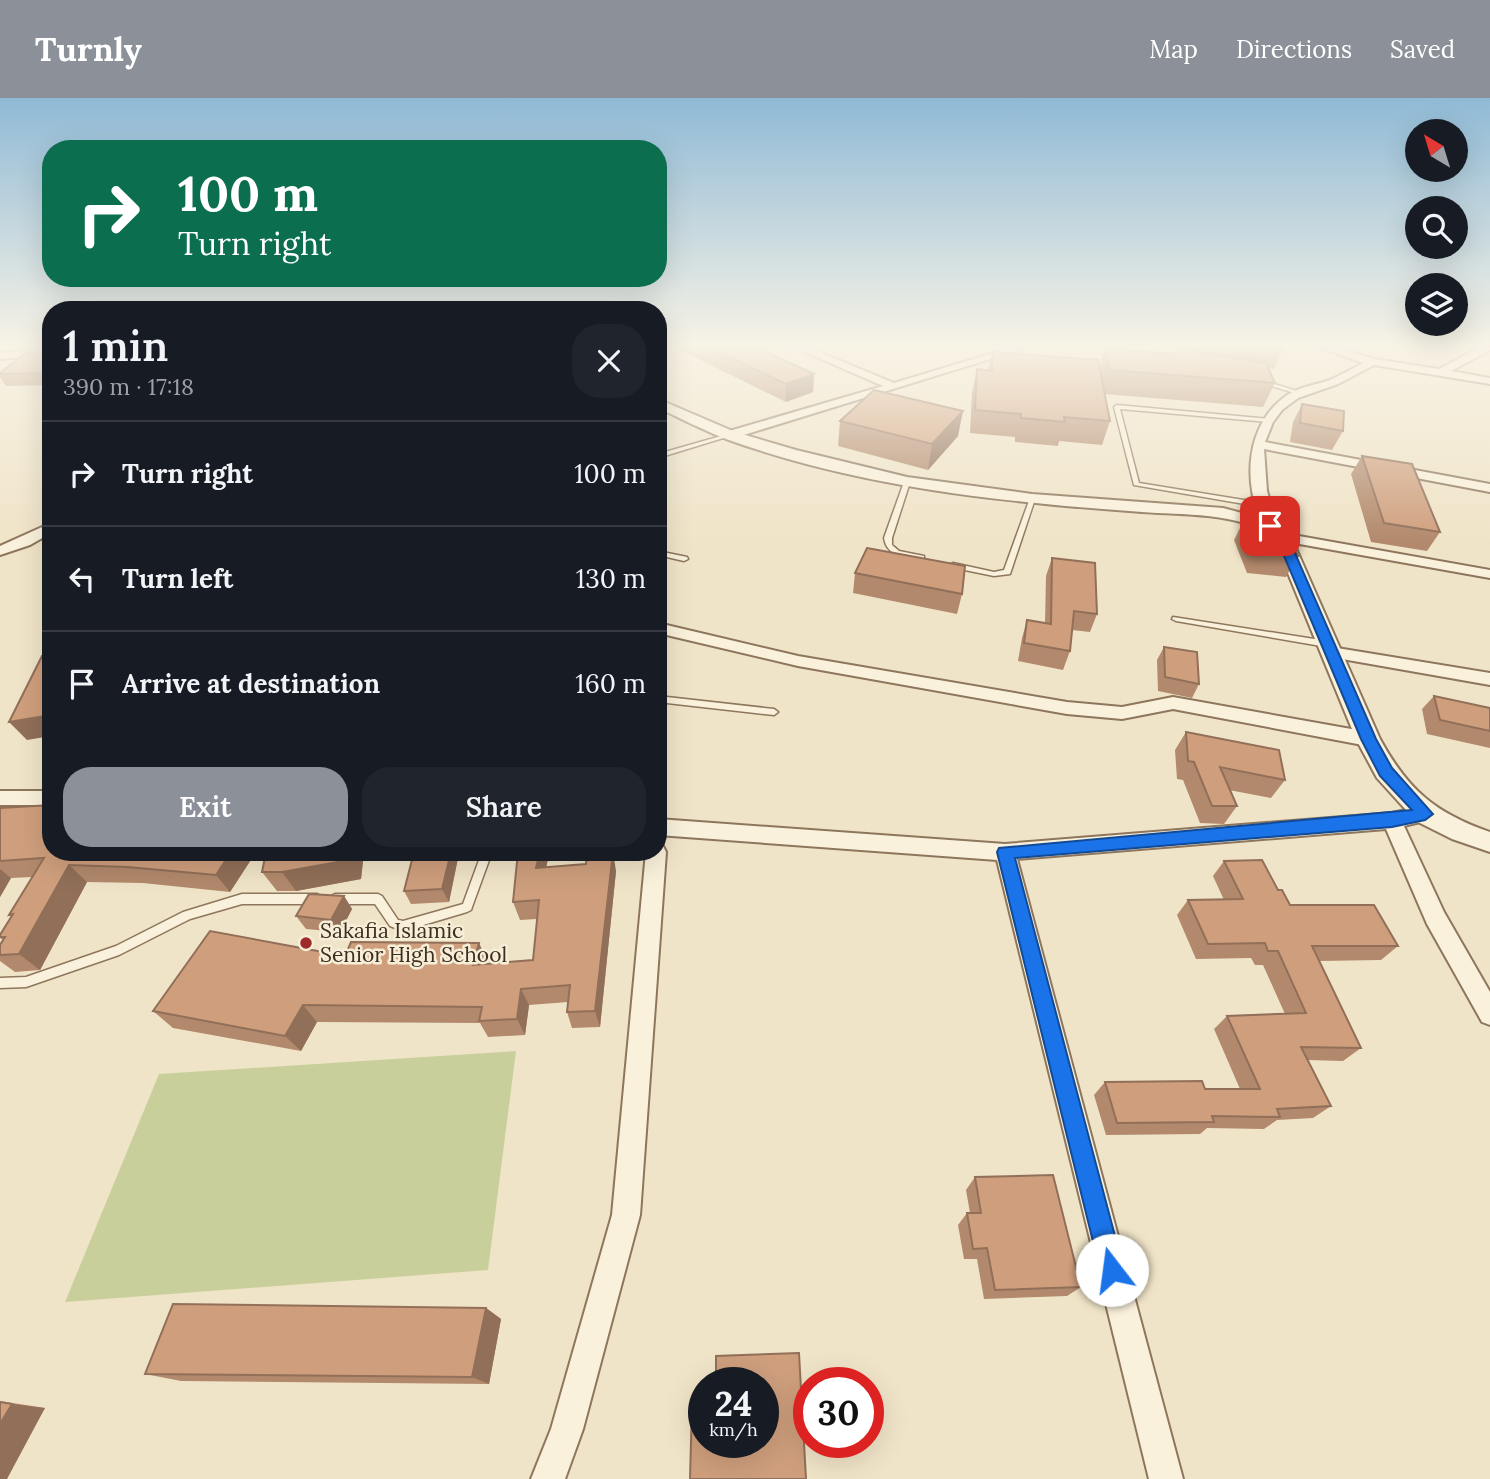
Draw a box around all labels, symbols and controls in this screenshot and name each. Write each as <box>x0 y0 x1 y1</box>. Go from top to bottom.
text: Turnly <box>35 28 142 70</box>
text: Map <box>1149 34 1198 65</box>
text: Directions <box>1236 34 1352 65</box>
text: Saved <box>1390 34 1455 65</box>
north arrow <box>1405 119 1468 182</box>
map controls <box>1405 119 1468 336</box>
text: 100 m <box>178 162 318 224</box>
icon: right <box>63 168 154 259</box>
button: search <box>1405 196 1468 259</box>
text: Turn right <box>178 223 331 264</box>
button: layers <box>1405 273 1468 336</box>
text: 1 min <box>63 319 168 373</box>
button: close <box>572 324 646 398</box>
text: 390 m · 17:18 <box>63 372 194 401</box>
icon: right <box>63 455 101 493</box>
text: Turn right <box>122 457 253 490</box>
text: 100 m <box>574 457 646 490</box>
pin <box>1240 496 1300 556</box>
icon: arrive <box>1251 507 1289 545</box>
icon: left <box>63 560 101 598</box>
text: Turn left <box>122 562 233 595</box>
text: 130 m <box>576 562 646 595</box>
icon: arrive <box>63 665 101 703</box>
text: Arrive at destination <box>122 667 380 700</box>
text: 160 m <box>575 667 646 700</box>
button: Exit <box>63 767 348 847</box>
button: Share <box>362 767 646 847</box>
place label: Sakafia Islamic Senior High School <box>320 917 507 968</box>
marker: Sakafia Islamic Senior High School <box>298 935 314 951</box>
position arrow <box>1075 1233 1149 1307</box>
speed limit sign: 30 <box>793 1367 884 1458</box>
text: 24 <box>715 1381 752 1426</box>
text: km/h <box>709 1418 758 1441</box>

